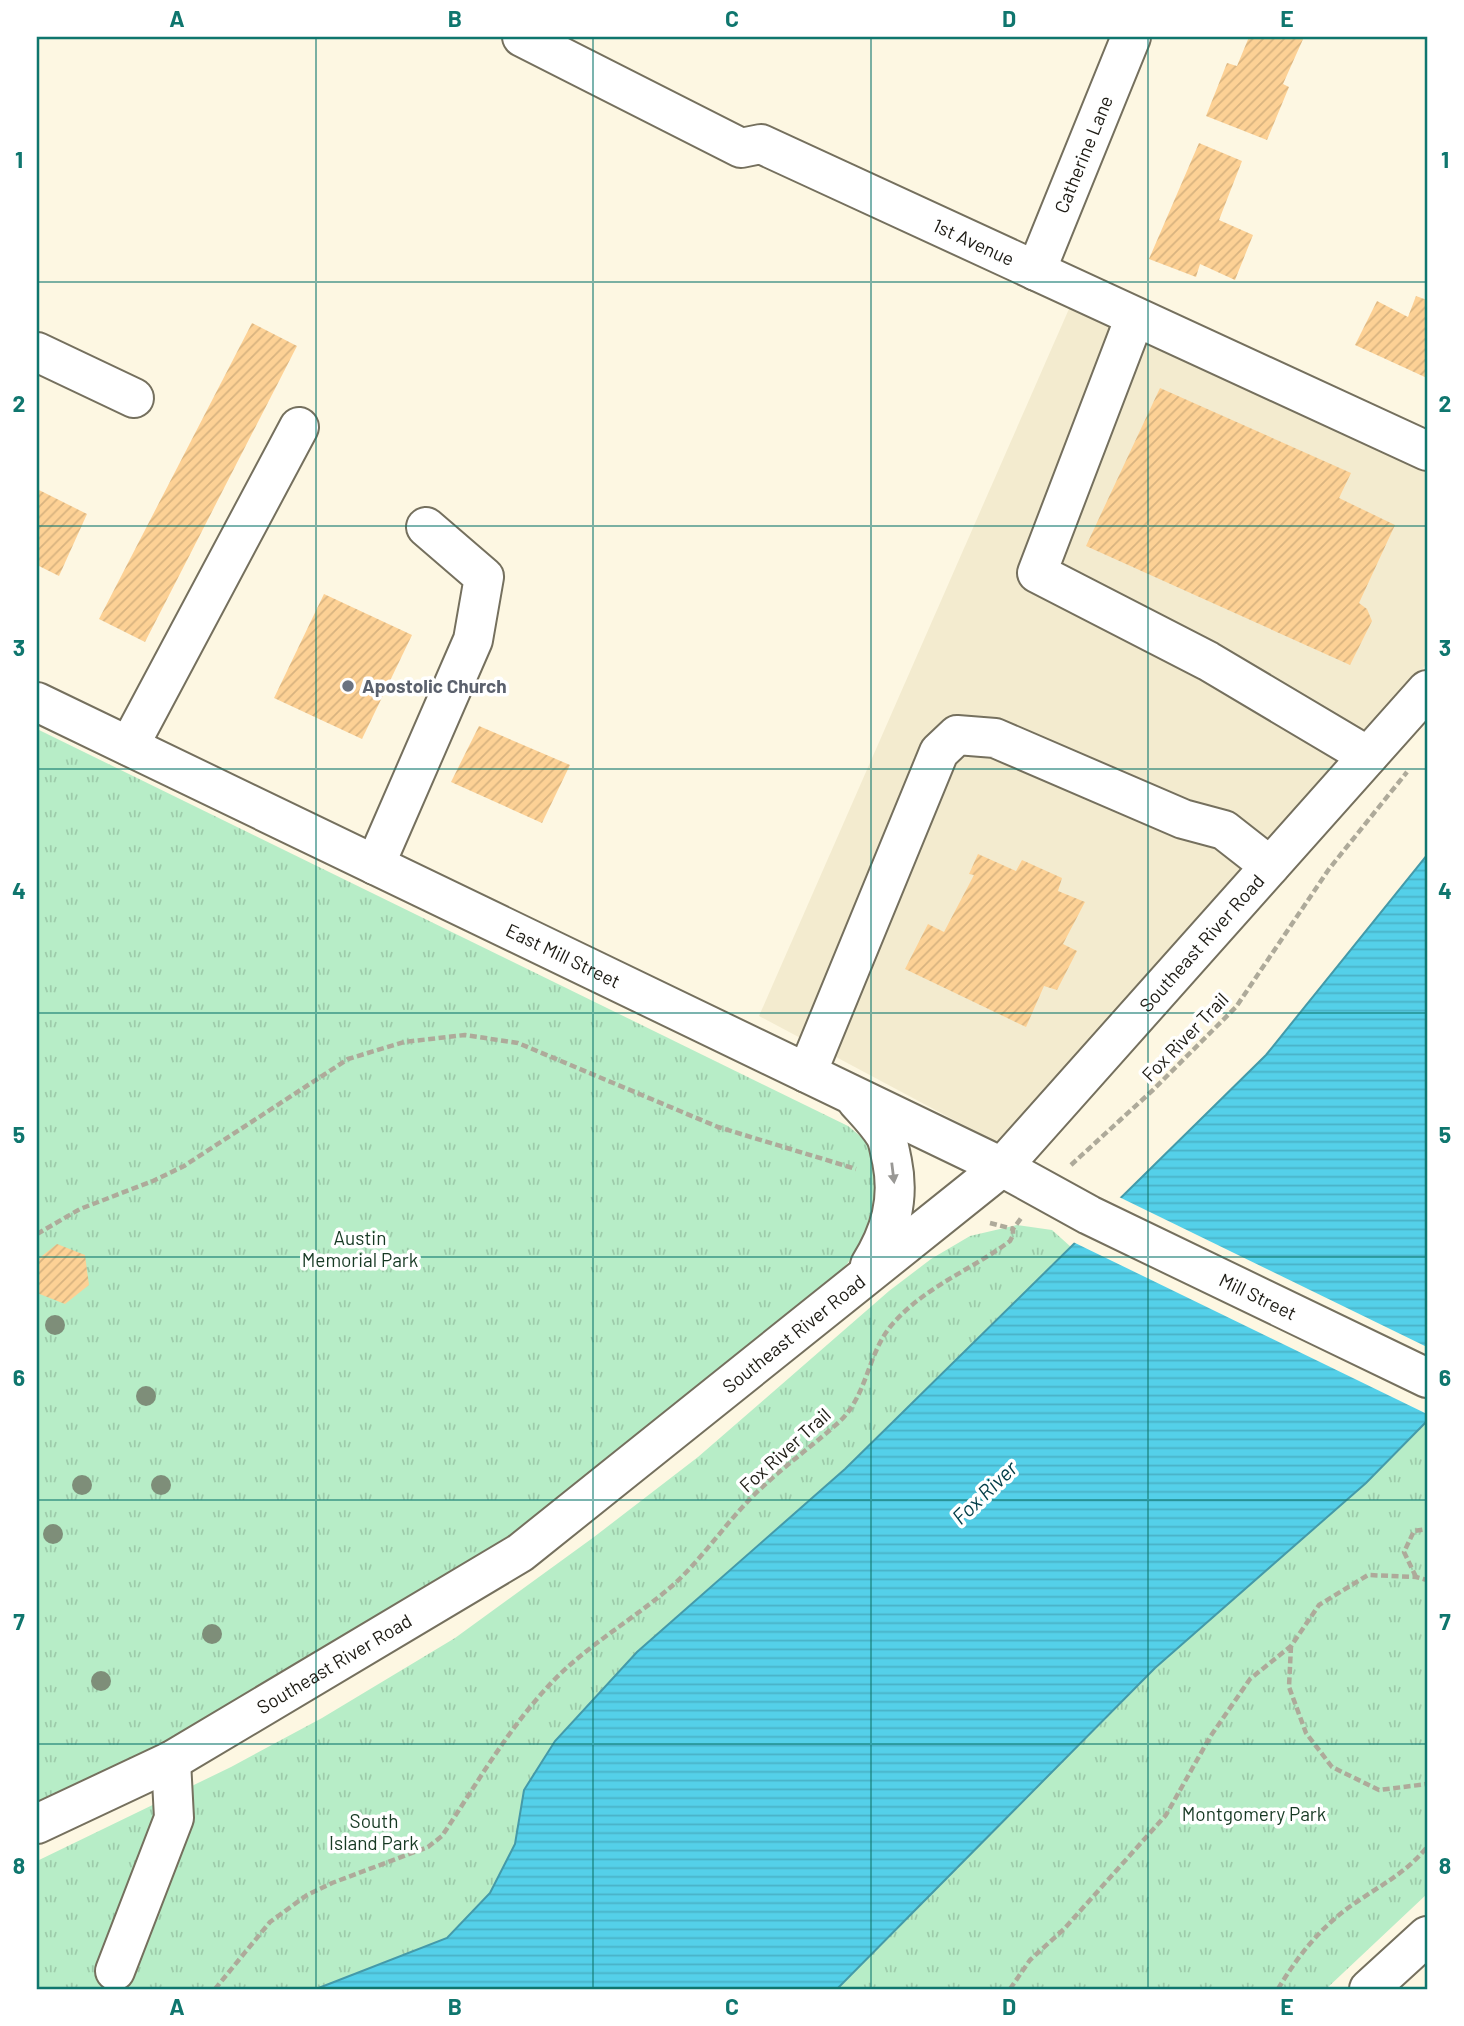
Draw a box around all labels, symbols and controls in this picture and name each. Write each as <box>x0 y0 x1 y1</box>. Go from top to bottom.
text: A <box>169 4 185 32</box>
text: B <box>448 4 462 32</box>
text: C <box>725 4 739 32</box>
text: D <box>1002 4 1016 32</box>
text: E <box>1280 4 1294 32</box>
street label: Catherine Lane <box>1049 92 1117 216</box>
text: 1 <box>15 145 23 173</box>
text: 1 <box>1441 145 1449 173</box>
street label: 1st Avenue <box>929 213 1018 270</box>
text: 2 <box>13 389 25 417</box>
text: 2 <box>1439 389 1451 417</box>
text: 3 <box>13 633 25 661</box>
text: 3 <box>1439 633 1451 661</box>
place label: Apostolic Church <box>362 674 507 697</box>
marker: Apostolic Church <box>340 678 356 694</box>
street label: Southeast River Road <box>1134 869 1269 1016</box>
text: 4 <box>12 876 26 904</box>
text: 4 <box>1438 876 1452 904</box>
street label: East Mill Street <box>502 918 624 992</box>
street label: Fox River Trail <box>1137 987 1233 1086</box>
text: 5 <box>13 1120 25 1148</box>
text: 5 <box>1439 1120 1451 1148</box>
one-way arrow <box>888 1163 899 1185</box>
park label: Austin Memorial Park <box>302 1226 418 1271</box>
street label: Mill Street <box>1216 1268 1300 1324</box>
street label: Southeast River Road <box>717 1269 869 1398</box>
text: 6 <box>13 1363 25 1391</box>
text: 6 <box>1439 1363 1451 1391</box>
street label: Fox River Trail <box>734 1403 835 1497</box>
water label: Fox River <box>946 1455 1022 1529</box>
text: 7 <box>13 1607 25 1635</box>
text: 7 <box>1439 1607 1451 1635</box>
street label: Southeast River Road <box>252 1608 416 1718</box>
park label: Montgomery Park <box>1182 1802 1326 1825</box>
park label: South Island Park <box>329 1809 419 1854</box>
text: 8 <box>13 1851 25 1879</box>
text: 8 <box>1439 1851 1451 1879</box>
text: A <box>169 1992 185 2020</box>
text: B <box>448 1992 462 2020</box>
text: C <box>725 1992 739 2020</box>
text: D <box>1002 1992 1016 2020</box>
text: E <box>1280 1992 1294 2020</box>

